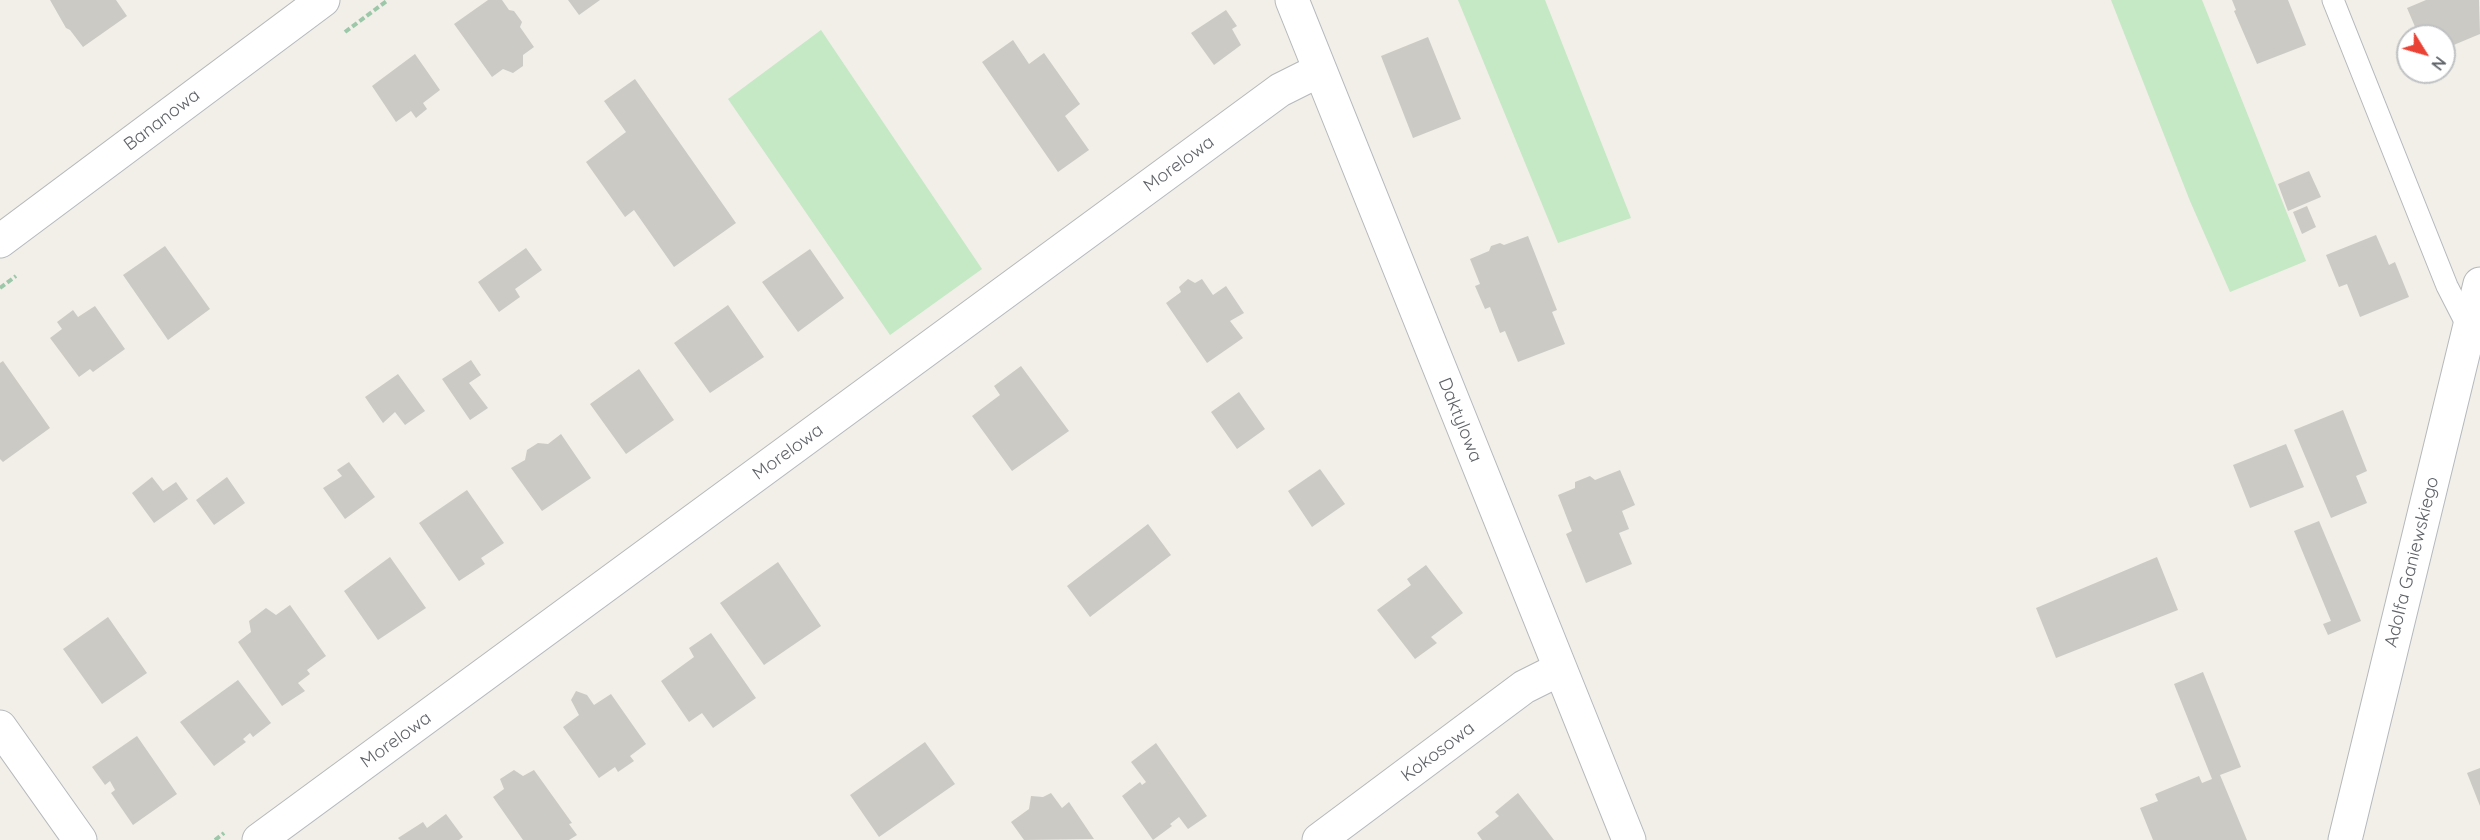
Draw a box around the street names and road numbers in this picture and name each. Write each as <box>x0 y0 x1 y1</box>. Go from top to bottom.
street label: Bananowa <box>120 84 204 156</box>
street label: Morelowa <box>1140 131 1218 197</box>
street label: Daktylowa <box>1433 375 1487 465</box>
street label: Morelowa <box>749 419 827 485</box>
street label: Adolfa Ganiewskiego <box>2380 474 2444 650</box>
street label: Morelowa <box>357 707 435 773</box>
street label: Kokosowa <box>1397 717 1479 787</box>

